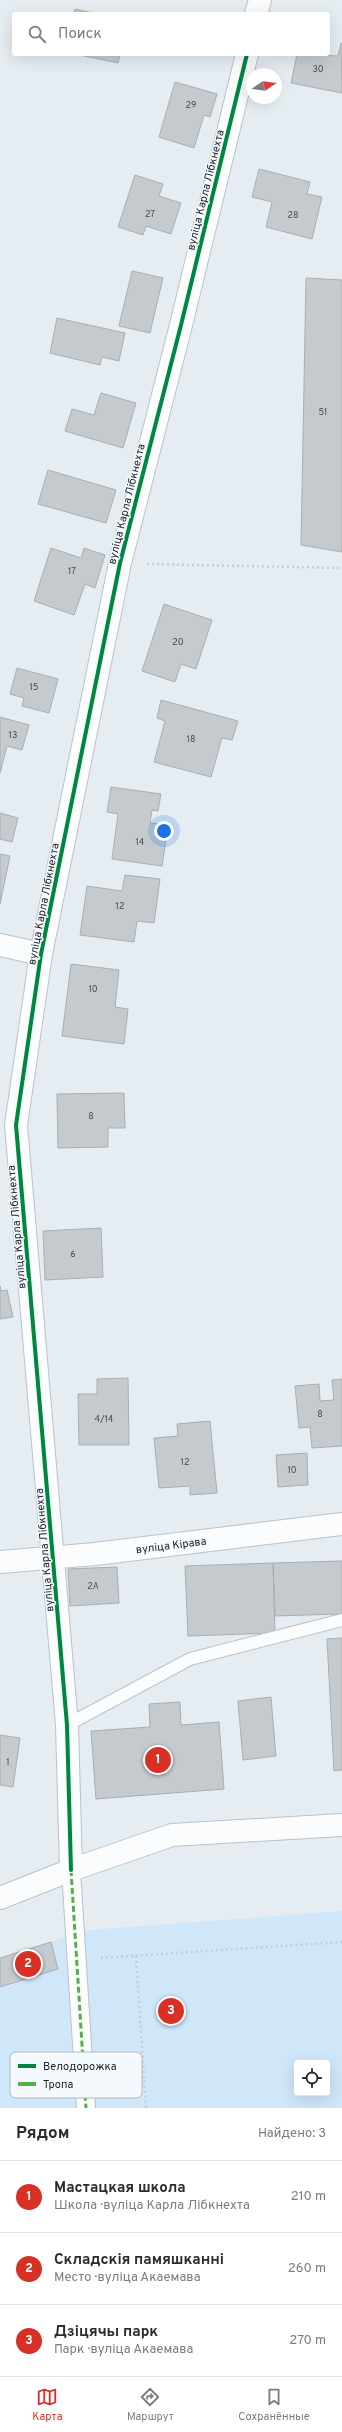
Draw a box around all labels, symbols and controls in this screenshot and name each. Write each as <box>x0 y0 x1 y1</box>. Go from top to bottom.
search box <box>12 12 330 56</box>
icon: search <box>26 23 48 45</box>
text: Поиск <box>58 25 102 44</box>
house number: 30 <box>312 64 324 75</box>
north arrow <box>246 68 282 104</box>
house number: 29 <box>186 100 196 111</box>
street label: вуліца Карла Лібкнехта <box>184 128 228 252</box>
house number: 27 <box>145 209 155 220</box>
house number: 28 <box>287 210 299 221</box>
house number: 51 <box>319 407 327 418</box>
street label: вуліца Карла Лібкнехта <box>105 442 149 566</box>
house number: 17 <box>68 566 76 577</box>
house number: 20 <box>172 637 184 648</box>
house number: 15 <box>30 682 38 693</box>
house number: 13 <box>9 730 17 741</box>
house number: 18 <box>187 734 195 745</box>
your location <box>154 821 174 841</box>
house number: 14 <box>136 837 145 848</box>
street label: вуліца Карла Лібкнехта <box>25 842 63 966</box>
house number: 12 <box>116 901 124 912</box>
house number: 10 <box>88 984 98 995</box>
house number: 8 <box>88 1111 94 1122</box>
street label: вуліца Карла Лібкнехта <box>5 1164 29 1289</box>
house number: 6 <box>70 1249 76 1260</box>
house number: 8 <box>317 1409 323 1420</box>
house number: 4/14 <box>95 1414 114 1425</box>
house number: 12 <box>181 1457 189 1468</box>
house number: 10 <box>287 1465 297 1476</box>
street label: вуліца Карла Лібкнехта <box>33 1487 57 1612</box>
street label: вуліца Кірава <box>135 1535 207 1557</box>
house number: 2А <box>87 1581 99 1592</box>
pin: 1 <box>145 1745 171 1775</box>
house number: 1 <box>6 1757 10 1768</box>
pin: 2 <box>15 1949 41 1979</box>
pin: 3 <box>158 1996 184 2026</box>
legend <box>10 2052 142 2098</box>
text: Велодорожка <box>43 2060 117 2074</box>
map controls <box>294 2060 330 2096</box>
button: locate <box>294 2060 330 2096</box>
text: Тропа <box>43 2078 73 2092</box>
text: Рядом <box>16 2123 69 2145</box>
text: Найдено: 3 <box>258 2126 326 2142</box>
text: Мастацкая школа <box>54 2179 186 2198</box>
text: 1 <box>26 2189 32 2205</box>
text: 210 m <box>291 2189 326 2205</box>
text: Школа · вуліца Карла Лібкнехта <box>54 2198 250 2214</box>
text: Складскія памяшканні <box>54 2251 224 2270</box>
text: 2 <box>25 2261 33 2277</box>
text: 260 m <box>288 2261 326 2277</box>
text: Место · вуліца Акаемава <box>54 2270 200 2286</box>
text: Дзіцячы парк <box>54 2323 158 2342</box>
text: 3 <box>25 2333 33 2349</box>
text: 270 m <box>289 2333 326 2349</box>
text: Парк · вуліца Акаемава <box>54 2342 193 2358</box>
tab: Карта <box>32 2386 62 2424</box>
tab: Маршрут <box>127 2386 174 2424</box>
tab: Сохранённые <box>238 2386 310 2424</box>

